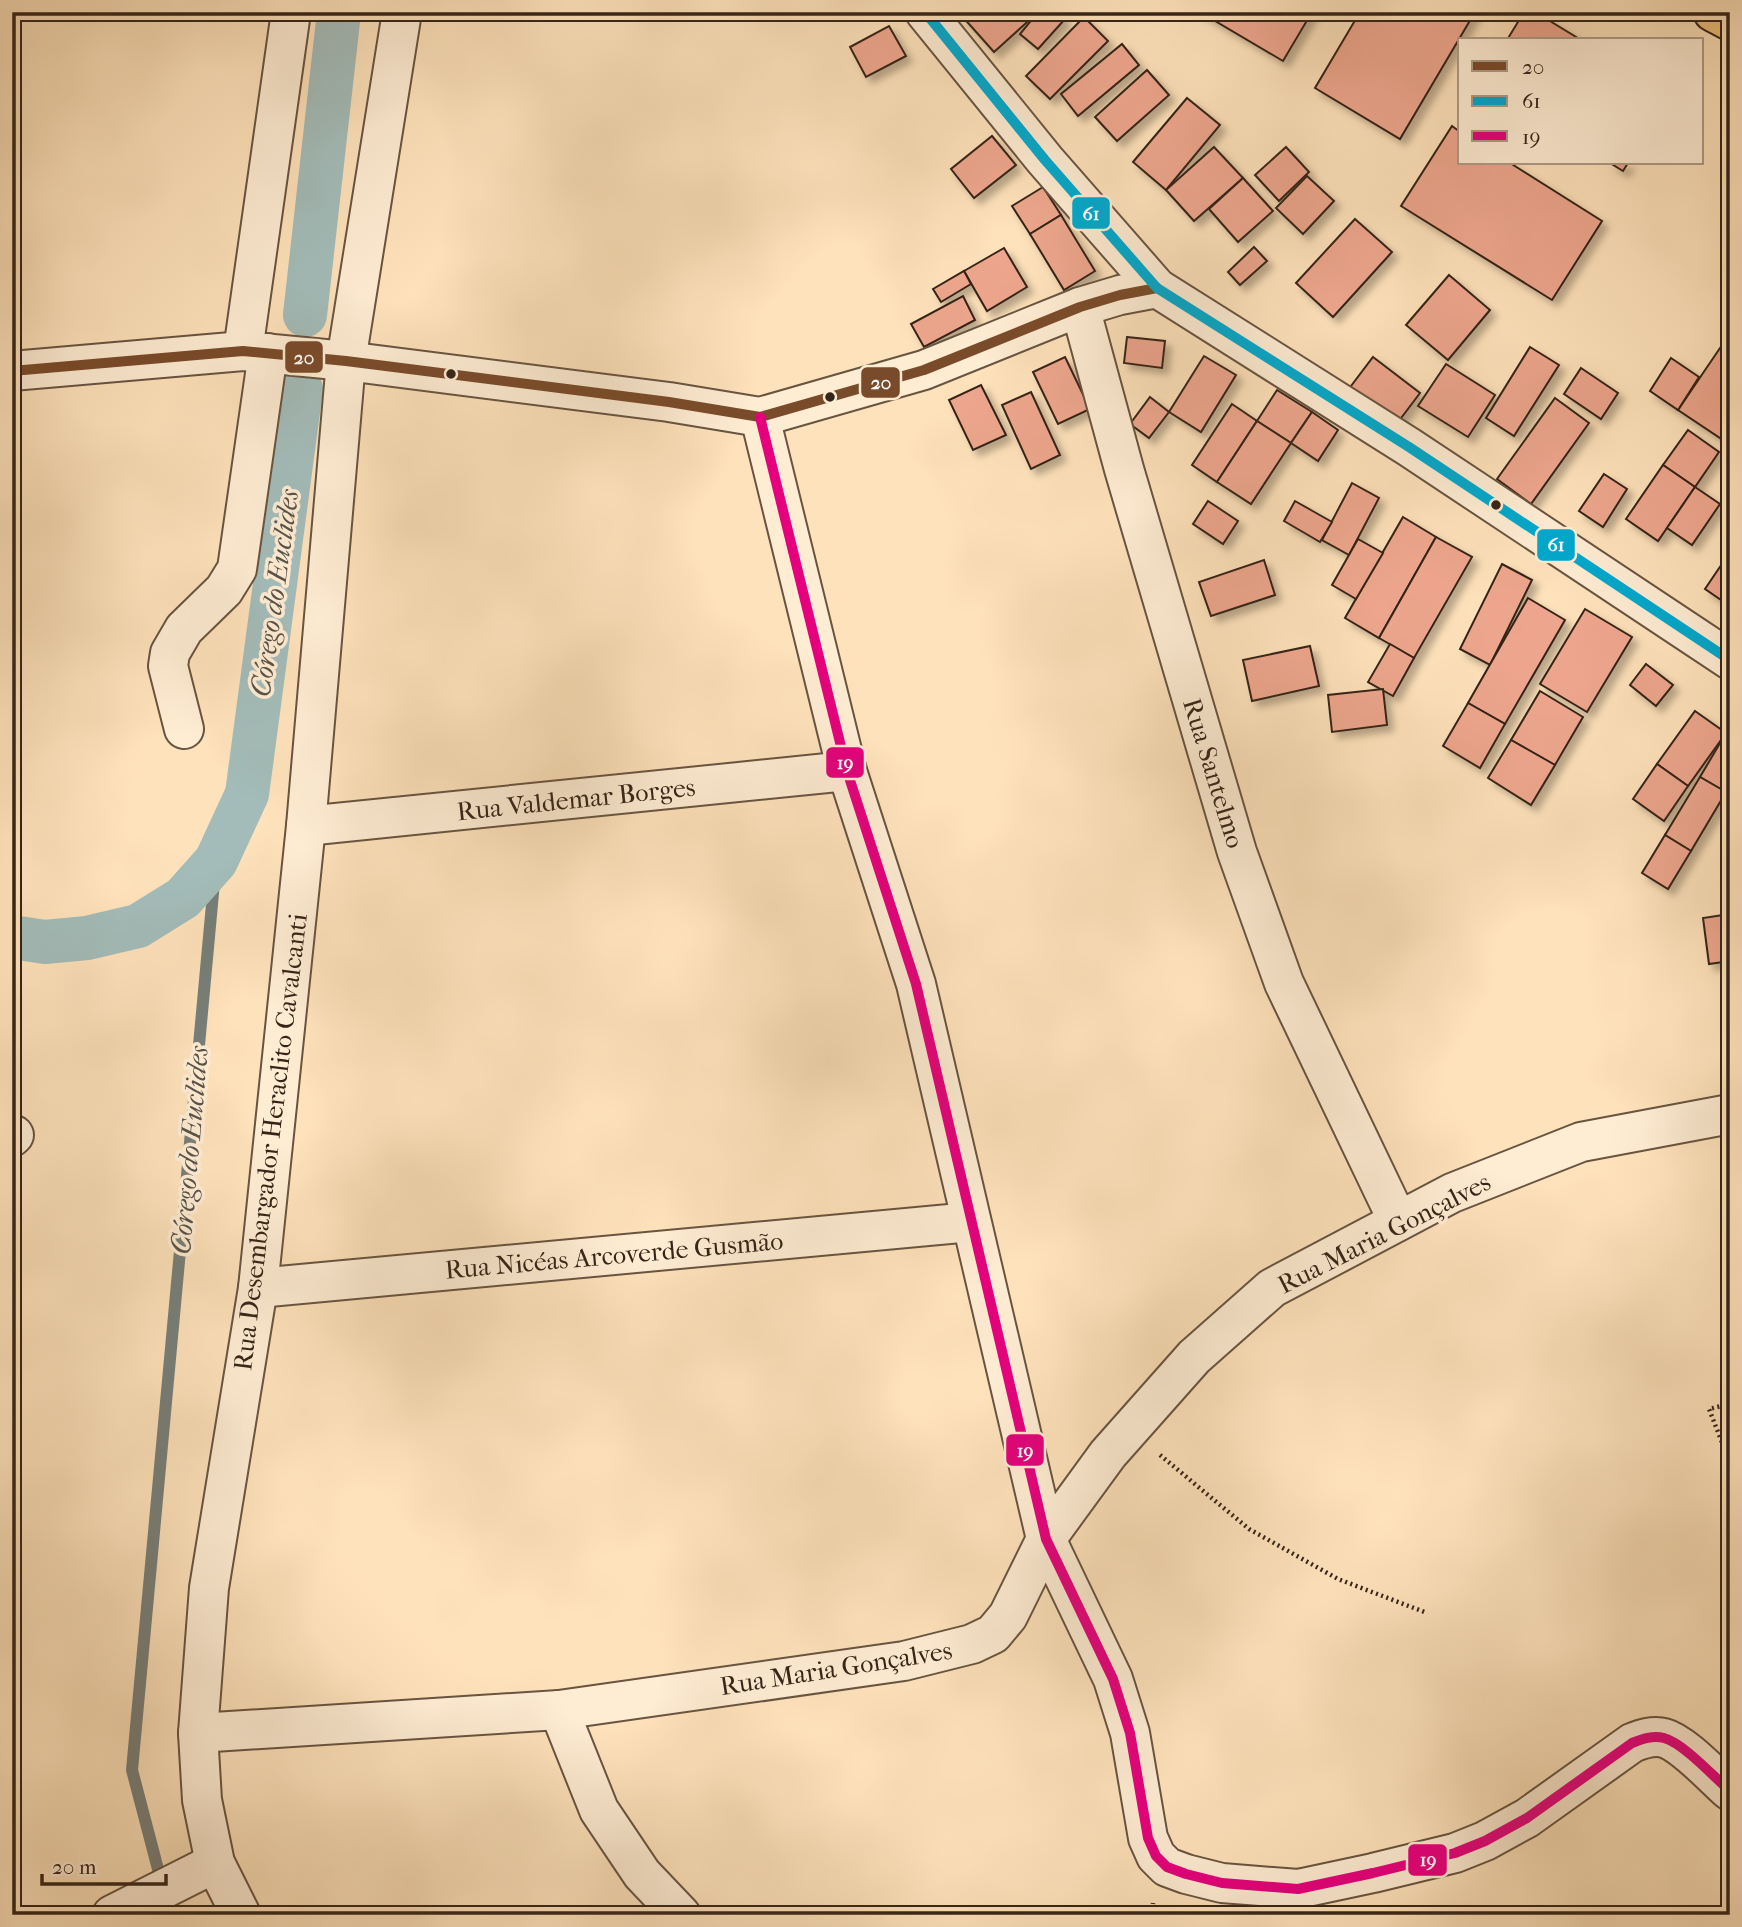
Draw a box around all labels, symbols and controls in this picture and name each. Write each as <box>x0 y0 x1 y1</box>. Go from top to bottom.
legend <box>1458 38 1704 164</box>
text: 20 <box>1522 55 1544 79</box>
text: 61 <box>1522 89 1541 113</box>
text: 19 <box>1522 125 1541 149</box>
line badge: 61 <box>1071 196 1111 230</box>
text: 61 <box>1083 203 1099 225</box>
line badge: 20 <box>284 340 324 374</box>
text: 20 <box>294 347 314 369</box>
line badge: 20 <box>860 366 901 399</box>
unlabelled marker <box>444 367 458 381</box>
text: 20 <box>871 372 891 394</box>
unlabelled marker <box>823 390 837 404</box>
water label: Córego do Euclides <box>244 486 306 699</box>
unlabelled marker <box>1489 498 1503 512</box>
line badge: 61 <box>1536 528 1576 562</box>
text: 61 <box>1548 534 1564 556</box>
street label: Rua Santelmo <box>1176 694 1251 852</box>
line badge: 19 <box>825 746 865 779</box>
text: 19 <box>837 752 853 774</box>
street label: Rua Valdemar Borges <box>455 772 697 827</box>
street label: Rua Desembargador Heraclito Cavalcanti <box>227 911 314 1372</box>
water label: Córego do Euclides <box>164 1043 215 1256</box>
street label: Rua Maria Gonçalves <box>1273 1166 1496 1301</box>
street label: Rua Nicéas Arcoverde Gusmão <box>444 1225 784 1286</box>
line badge: 19 <box>1005 1433 1045 1467</box>
text: 19 <box>1017 1440 1033 1462</box>
street label: Rua Maria Gonçalves <box>718 1635 954 1702</box>
scale bar <box>42 1843 166 1887</box>
line badge: 19 <box>1407 1843 1448 1877</box>
text: 19 <box>1420 1849 1436 1871</box>
text: 20 m <box>52 1855 97 1879</box>

